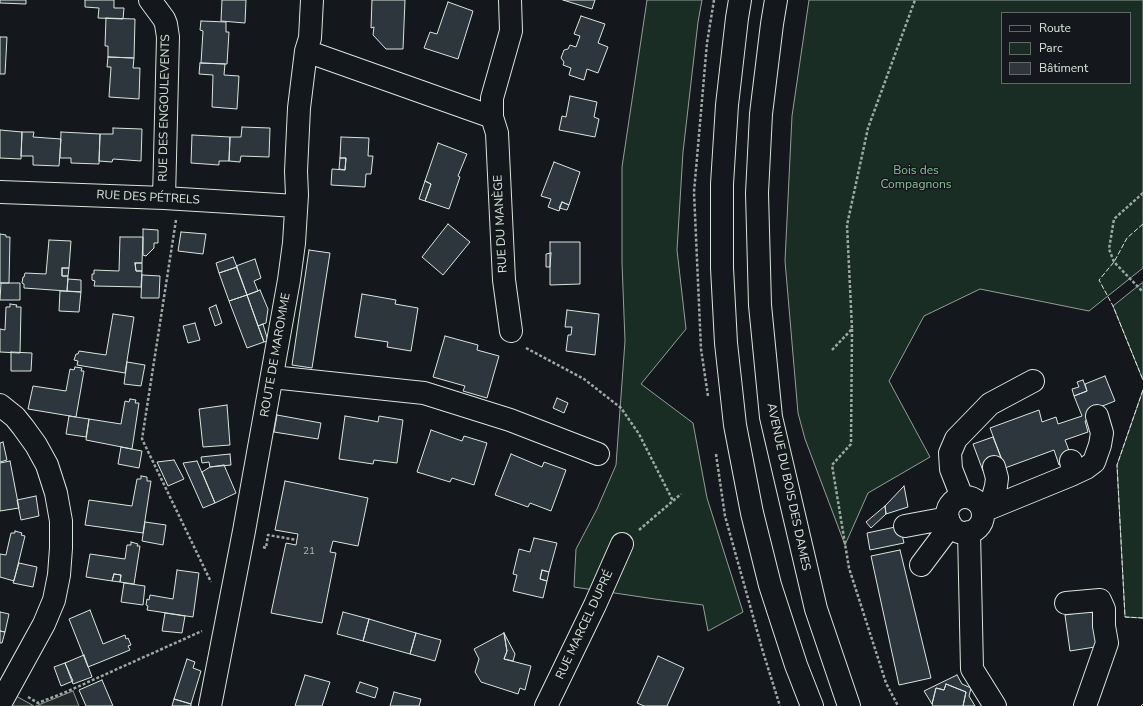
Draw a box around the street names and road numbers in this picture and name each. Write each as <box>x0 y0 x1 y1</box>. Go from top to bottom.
street label: RUE DES ENGOULEVENTS <box>157 34 173 182</box>
street label: RUE DU MANÈGE <box>491 175 511 273</box>
street label: RUE DES PÉTRELS <box>96 188 200 208</box>
street label: ROUTE DE MAROMME <box>258 292 294 418</box>
street label: AVENUE DU BOIS DES DAMES <box>763 402 813 572</box>
street label: RUE MARCEL DUPRÉ <box>553 568 617 682</box>

